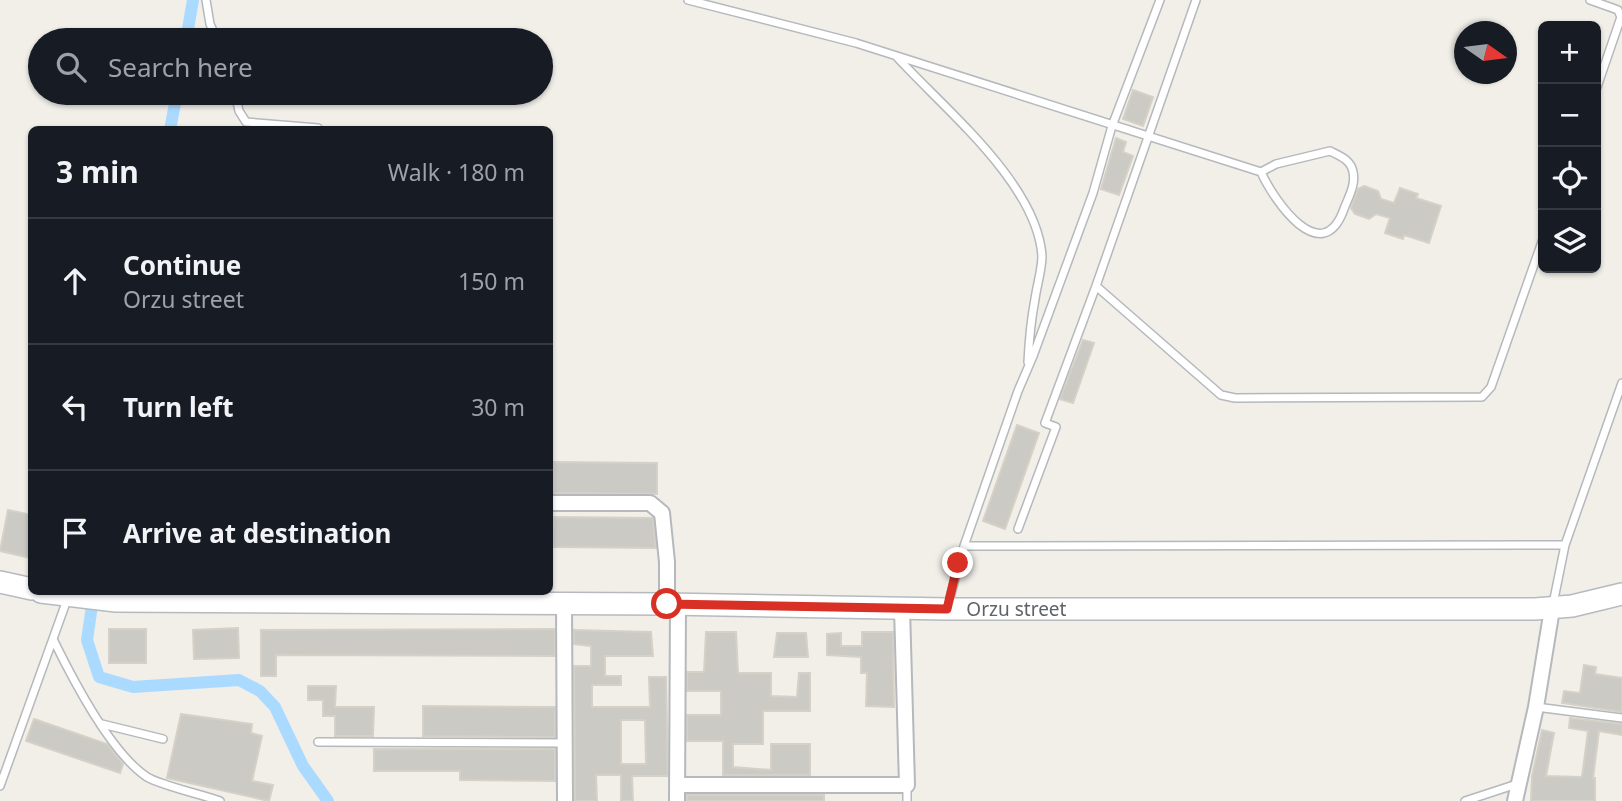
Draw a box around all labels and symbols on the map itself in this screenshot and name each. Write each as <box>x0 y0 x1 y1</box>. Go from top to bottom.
north arrow <box>1454 21 1517 84</box>
route end <box>942 547 973 578</box>
route start <box>651 588 682 619</box>
street label: Orzu street <box>966 596 1067 622</box>

